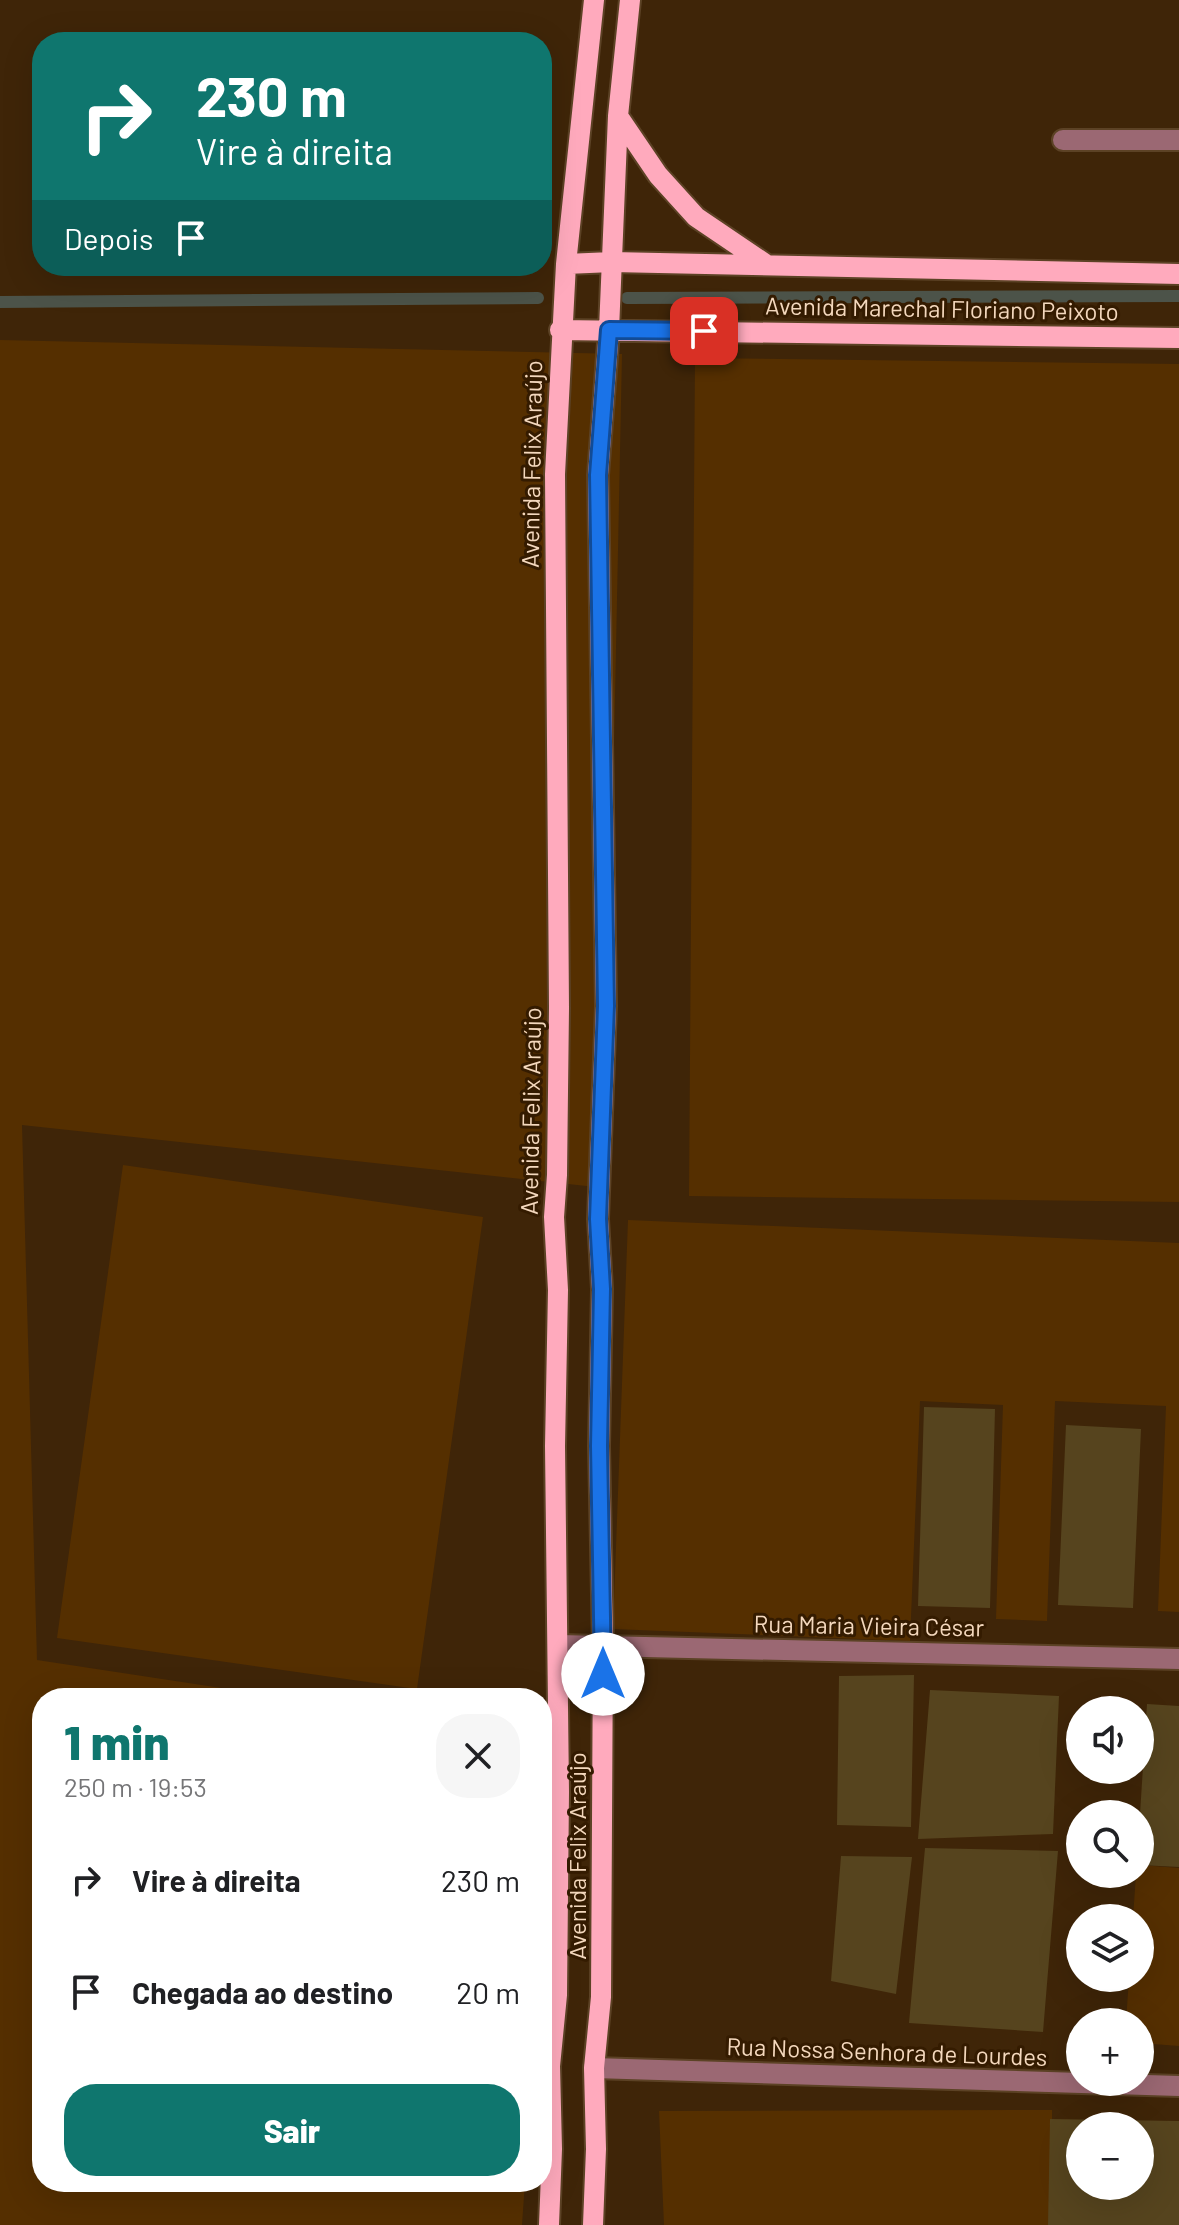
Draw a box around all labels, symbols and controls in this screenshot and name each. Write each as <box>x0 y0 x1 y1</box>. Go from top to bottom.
text: 230 m <box>196 61 347 128</box>
icon: right <box>64 64 168 168</box>
text: Vire à direita <box>196 129 393 172</box>
icon: arrive <box>169 216 213 260</box>
text: Depois <box>64 220 153 256</box>
street label: Avenida Marechal Floriano Peixoto <box>765 290 1119 326</box>
pin <box>670 297 738 365</box>
icon: arrive <box>682 309 726 353</box>
street label: Avenida Felix Araújo <box>515 360 547 568</box>
street label: Avenida Felix Araújo <box>514 1007 546 1215</box>
street label: Rua Maria Vieira César <box>753 1608 985 1642</box>
position arrow <box>561 1632 645 1716</box>
map controls <box>1066 1696 1154 2200</box>
button: sound <box>1066 1696 1154 1784</box>
text: 1 min <box>64 1712 170 1770</box>
button: close <box>436 1714 520 1798</box>
street label: Avenida Felix Araújo <box>562 1752 591 1960</box>
text: 250 m · 19:53 <box>64 1771 207 1802</box>
button: search <box>1066 1800 1154 1888</box>
icon: right <box>64 1858 108 1902</box>
text: Vire à direita <box>132 1862 301 1898</box>
text: 230 m <box>441 1862 520 1898</box>
button: layers <box>1066 1904 1154 1992</box>
icon: arrive <box>64 1970 108 2014</box>
text: Chegada ao destino <box>132 1974 393 2010</box>
text: 20 m <box>456 1974 520 2010</box>
button: + <box>1066 2008 1154 2096</box>
street label: Rua Nossa Senhora de Lourdes <box>726 2031 1048 2071</box>
button: Sair <box>64 2084 520 2176</box>
button: − <box>1066 2112 1154 2200</box>

